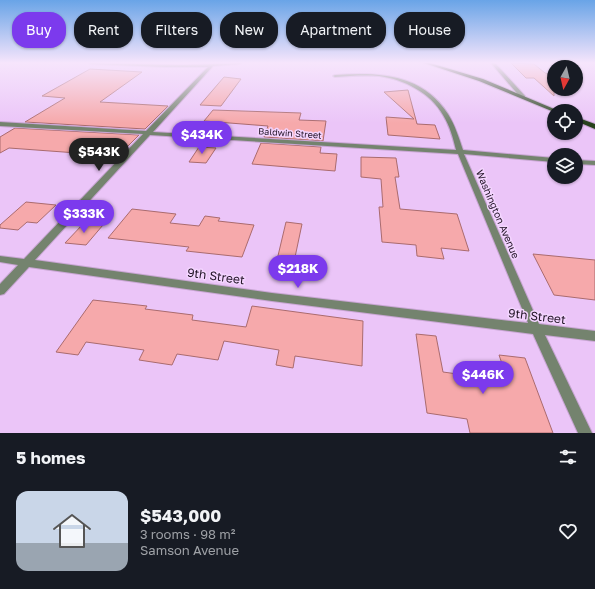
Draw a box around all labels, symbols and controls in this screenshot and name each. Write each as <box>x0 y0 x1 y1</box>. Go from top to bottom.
chip: Buy <box>12 12 66 48</box>
chip: Rent <box>74 12 133 48</box>
chip: Filters <box>141 12 212 48</box>
chip: New <box>220 12 278 48</box>
chip: Apartment <box>286 12 386 48</box>
chip: House <box>394 12 465 48</box>
north arrow <box>547 60 583 96</box>
map controls <box>547 60 583 184</box>
button: locate <box>547 104 583 140</box>
pin: $434K <box>174 121 230 155</box>
street label: Baldwin Street <box>258 125 322 141</box>
text: $434K <box>181 126 223 142</box>
pin: $543K <box>71 138 127 172</box>
text: $543K <box>78 143 120 159</box>
button: layers <box>547 148 583 184</box>
street label: Washington Avenue <box>474 168 522 260</box>
pin: $333K <box>56 200 112 234</box>
text: $333K <box>63 205 105 221</box>
pin: $218K <box>270 255 326 289</box>
text: $218K <box>277 260 319 276</box>
street label: 9th Street <box>186 265 246 287</box>
street label: 9th Street <box>507 305 567 327</box>
pin: $446K <box>455 361 511 395</box>
text: $446K <box>462 366 504 382</box>
icon: filters <box>557 446 579 468</box>
text: 5 homes <box>16 447 86 468</box>
text: $543,000 <box>140 505 221 526</box>
icon: home <box>48 507 96 555</box>
icon: heart <box>557 520 579 542</box>
text: 3 rooms · 98 m² <box>140 526 235 542</box>
text: Samson Avenue <box>140 542 239 558</box>

